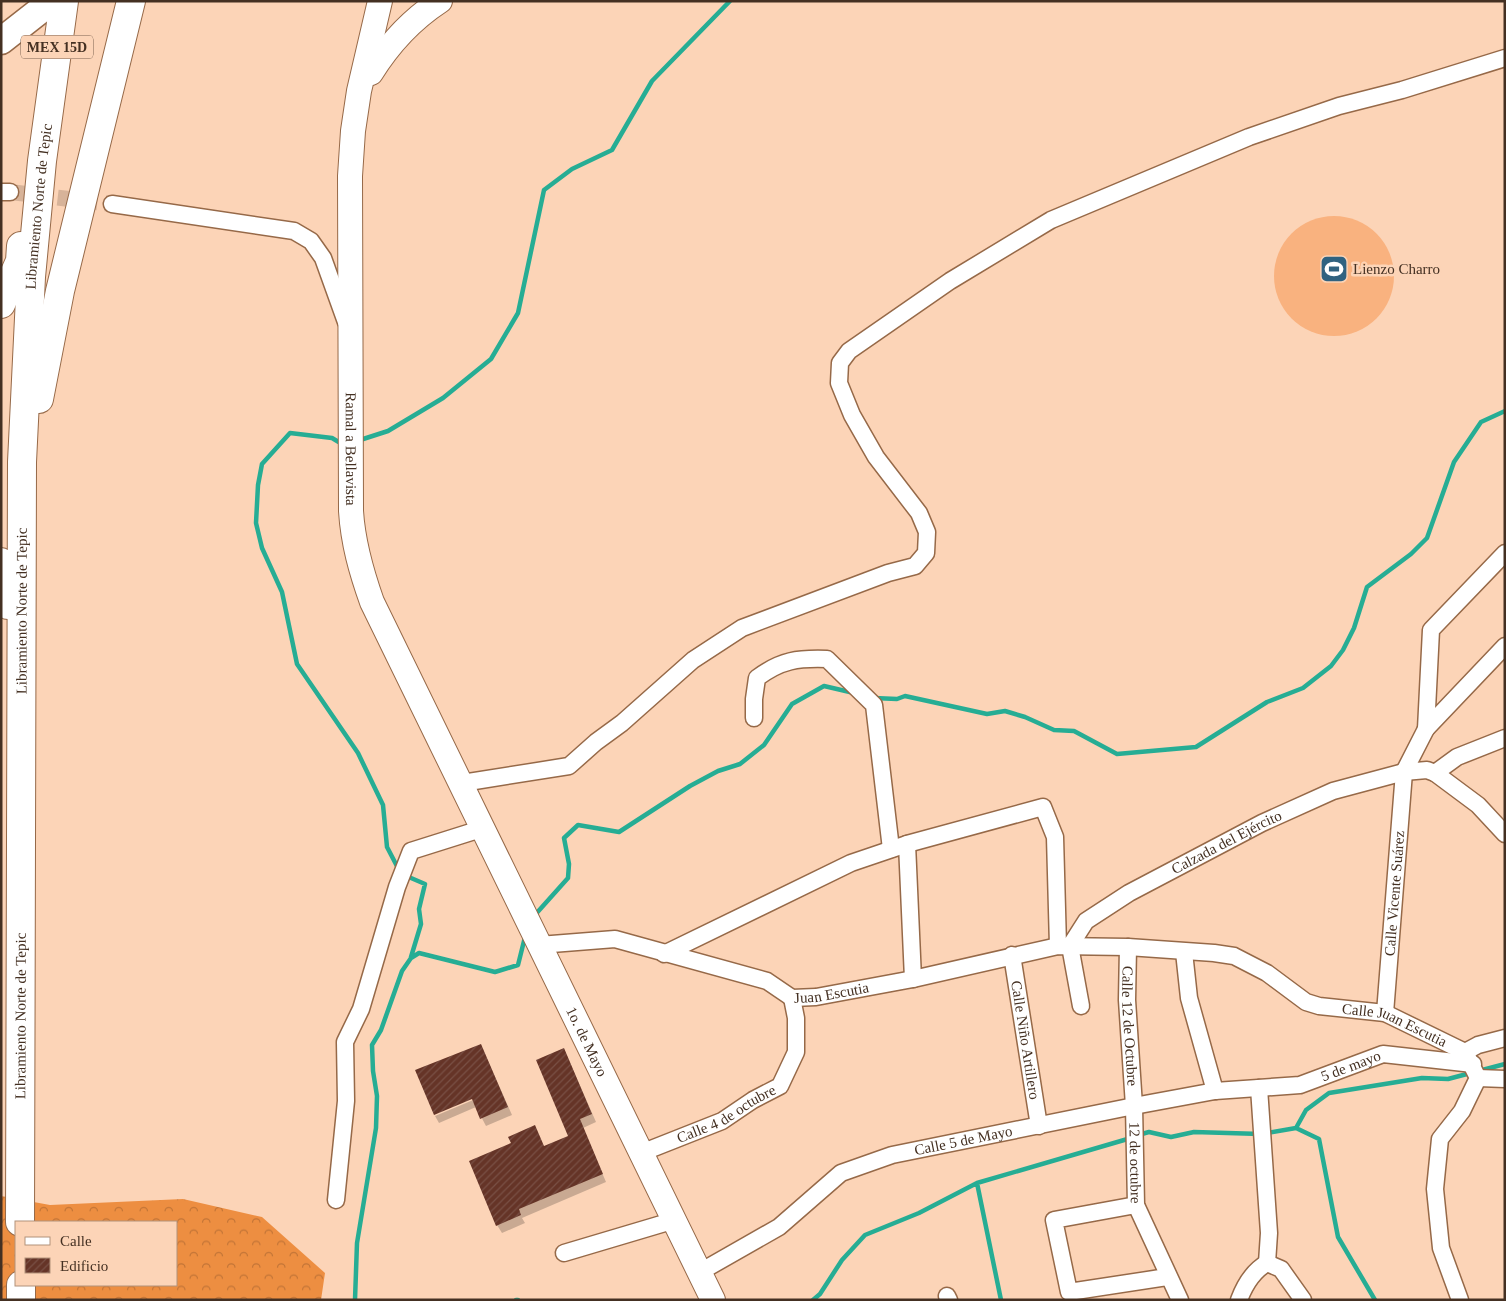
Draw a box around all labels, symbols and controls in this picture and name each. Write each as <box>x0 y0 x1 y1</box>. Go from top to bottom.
road number: MEX 15D <box>21 36 93 58</box>
street label: Libramiento Norte de Tepic <box>22 122 55 290</box>
sports icon: Lienzo Charro <box>1319 254 1349 284</box>
place label: Lienzo Charro <box>1353 261 1440 277</box>
street label: Ramal a Bellavista <box>343 392 359 506</box>
street label: Libramiento Norte de Tepic <box>13 527 30 694</box>
street label: Calzada del Ejército <box>1169 807 1284 877</box>
street label: Calle Vicente Suárez <box>1382 830 1407 957</box>
street label: Libramiento Norte de Tepic <box>12 932 29 1099</box>
street label: Calle 12 de Octubre <box>1119 966 1141 1087</box>
street label: Juan Escutia <box>794 979 870 1006</box>
street label: Calle Niño Artillero <box>1008 979 1043 1101</box>
street label: Calle Juan Escutia <box>1341 1000 1450 1050</box>
street label: 1o. de Mayo <box>563 1004 611 1079</box>
street label: 5 de mayo <box>1319 1048 1383 1084</box>
street label: Calle 4 de octubre <box>674 1082 779 1146</box>
street label: 12 de octubre <box>1126 1122 1144 1204</box>
street label: Calle 5 de Mayo <box>913 1123 1014 1158</box>
legend <box>15 1221 178 1286</box>
text: Calle <box>60 1233 92 1249</box>
text: Edificio <box>60 1258 108 1274</box>

